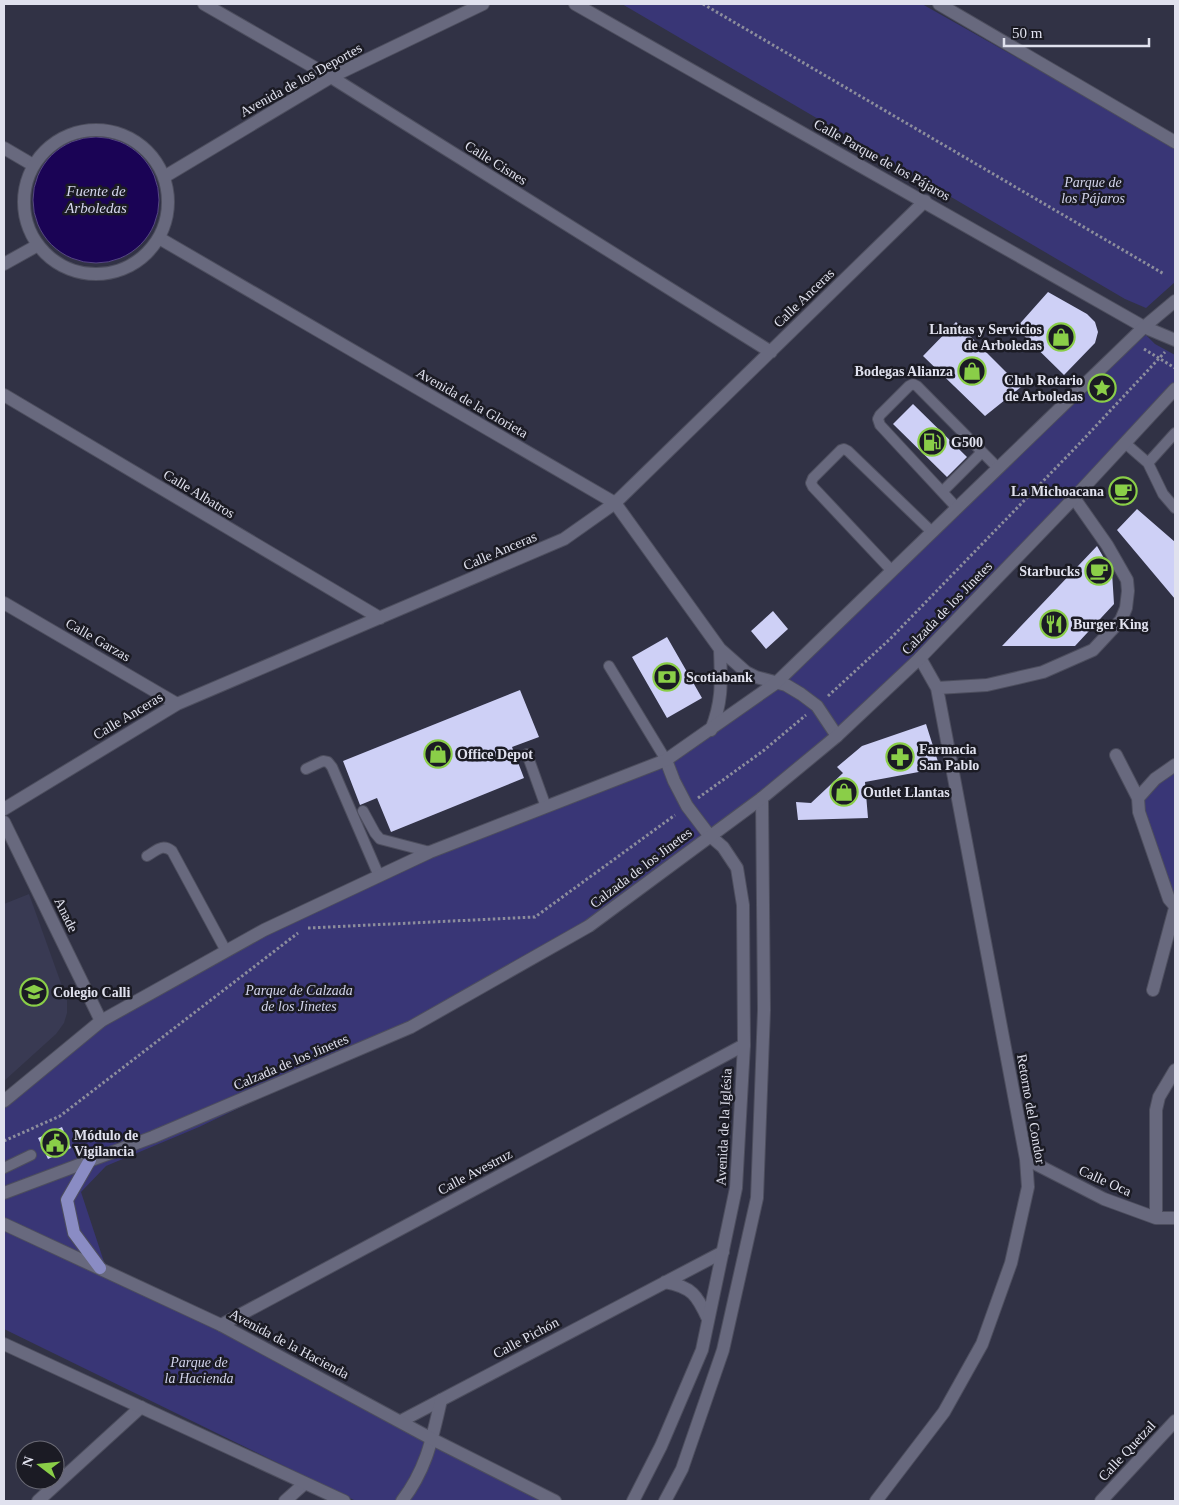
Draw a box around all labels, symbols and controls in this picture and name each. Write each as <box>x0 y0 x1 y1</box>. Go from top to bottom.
scale bar <box>1004 15 1149 47</box>
text: 50 m <box>1012 25 1043 41</box>
street label: Avenida de los Deportes <box>237 40 365 120</box>
street label: Calle Parque de los Pájaros <box>811 116 953 204</box>
street label: Calle Cisnes <box>462 138 530 188</box>
park label: Parque de los Pájaros <box>1061 175 1125 206</box>
water label: Fuente de Arboledas <box>64 183 127 216</box>
street label: Calle Anceras <box>771 265 837 331</box>
place label: Llantas y Servicios de Arboledas <box>929 322 1043 353</box>
shop icon: Llantas y Servicios de Arboledas <box>1046 322 1076 352</box>
shop icon: Bodegas Alianza <box>957 356 987 386</box>
place label: Bodegas Alianza <box>855 364 953 379</box>
street label: Avenida de la Glorieta <box>414 365 531 441</box>
place label: Club Rotario de Arboledas <box>1004 373 1084 404</box>
place icon: Club Rotario de Arboledas <box>1087 373 1117 403</box>
fuel station icon: G500 <box>917 427 947 457</box>
place label: G500 <box>951 435 983 450</box>
street label: Calle Albatros <box>161 467 237 521</box>
cafe icon: La Michoacana <box>1108 476 1138 506</box>
place label: La Michoacana <box>1011 484 1104 499</box>
street label: Calle Anceras <box>461 529 539 573</box>
cafe icon: Starbucks <box>1084 556 1114 586</box>
street label: Calzada de los Jinetes <box>899 558 995 658</box>
place label: Starbucks <box>1019 564 1081 579</box>
restaurant icon: Burger King <box>1039 609 1069 639</box>
street label: Calle Garzas <box>63 616 133 664</box>
place label: Burger King <box>1073 617 1149 632</box>
bank icon: Scotiabank <box>652 662 682 692</box>
place label: Scotiabank <box>686 670 753 685</box>
street label: Calle Anceras <box>91 689 165 743</box>
shop icon: Office Depot <box>423 739 453 769</box>
pharmacy icon: Farmacia San Pablo <box>885 742 915 772</box>
place label: Farmacia San Pablo <box>919 742 979 773</box>
place label: Office Depot <box>457 747 533 762</box>
shop icon: Outlet Llantas <box>829 777 859 807</box>
place label: Outlet Llantas <box>863 785 950 800</box>
street label: Calzada de los Jinetes <box>587 825 695 911</box>
street label: Anade <box>51 895 81 935</box>
school or university icon: Colegio Calli <box>19 977 49 1007</box>
park label: Parque de Calzada de los Jinetes <box>244 983 353 1014</box>
place label: Colegio Calli <box>53 985 130 1000</box>
street label: Calzada de los Jinetes <box>231 1031 351 1093</box>
street label: Retorno del Condor <box>1014 1053 1048 1165</box>
street label: Avenida de la Iglésia <box>713 1067 735 1186</box>
public building icon: Módulo de Vigilancia <box>40 1128 70 1158</box>
place label: Módulo de Vigilancia <box>74 1128 138 1159</box>
street label: Calle Avestruz <box>435 1146 515 1198</box>
street label: Calle Oca <box>1077 1163 1134 1199</box>
street label: Avenida de la Hacienda <box>227 1306 352 1382</box>
street label: Calle Pichón <box>491 1314 561 1362</box>
park label: Parque de la Hacienda <box>165 1355 233 1386</box>
street label: Calle Quetzal <box>1095 1418 1159 1484</box>
north arrow <box>15 1440 65 1490</box>
text: N <box>19 1455 37 1468</box>

